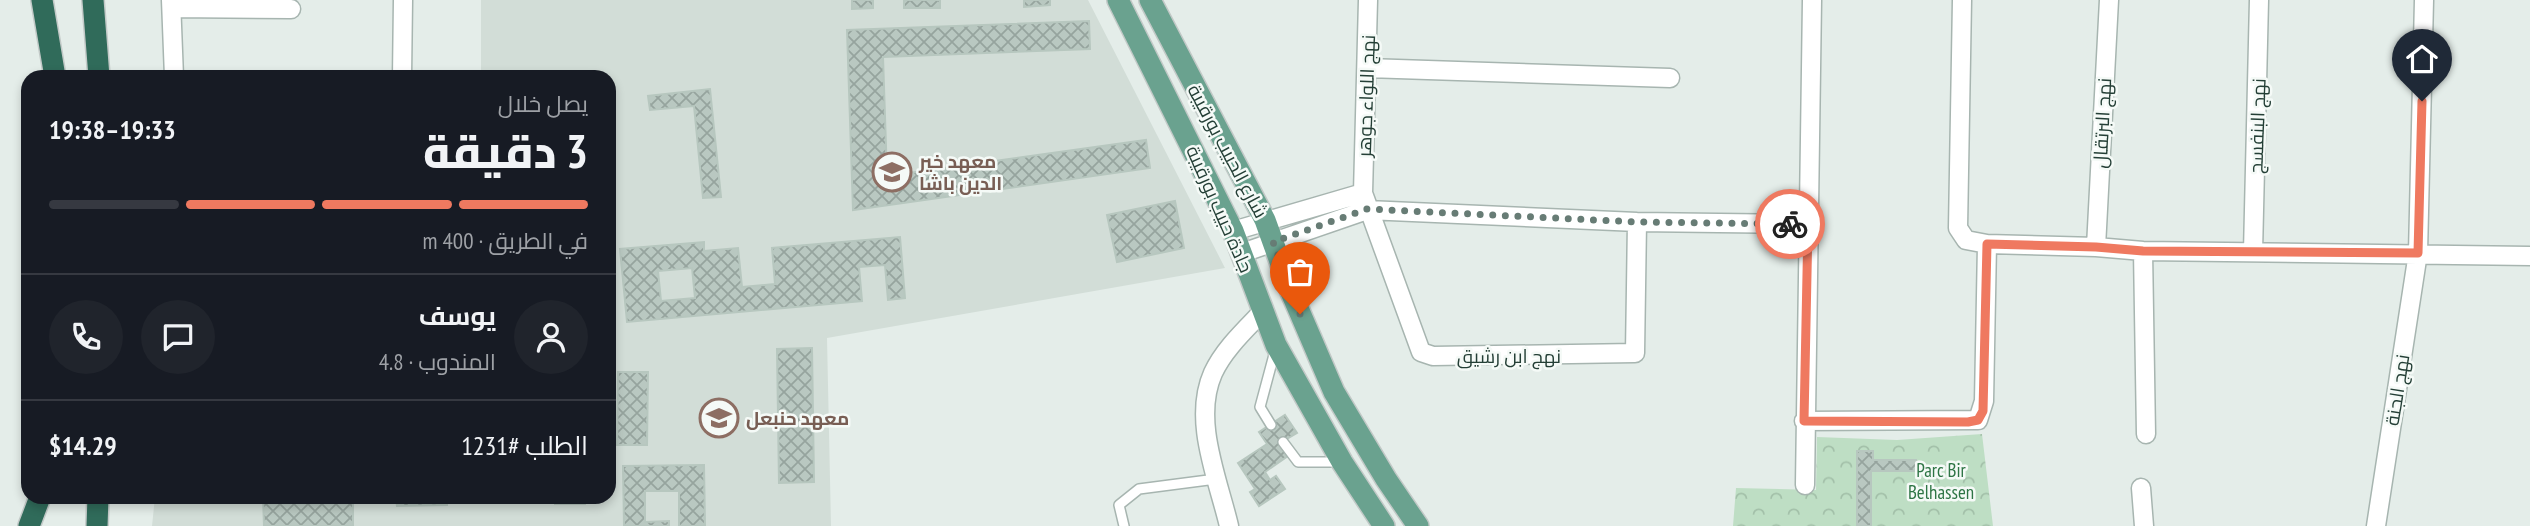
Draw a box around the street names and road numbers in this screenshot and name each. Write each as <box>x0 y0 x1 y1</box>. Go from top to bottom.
street label: نهج اللواء جوهر <box>1352 34 1382 159</box>
street label: نهج البرتقال <box>2088 77 2118 169</box>
street label: نهج البنفسج <box>2243 78 2273 174</box>
street label: شارع الحبيب بورقيبة <box>1181 80 1273 223</box>
street label: جادة حبيب بورقيبة <box>1181 142 1259 276</box>
street label: نهج ابن رشيق <box>1457 344 1561 370</box>
street label: نهج الجنة <box>2380 353 2416 428</box>

